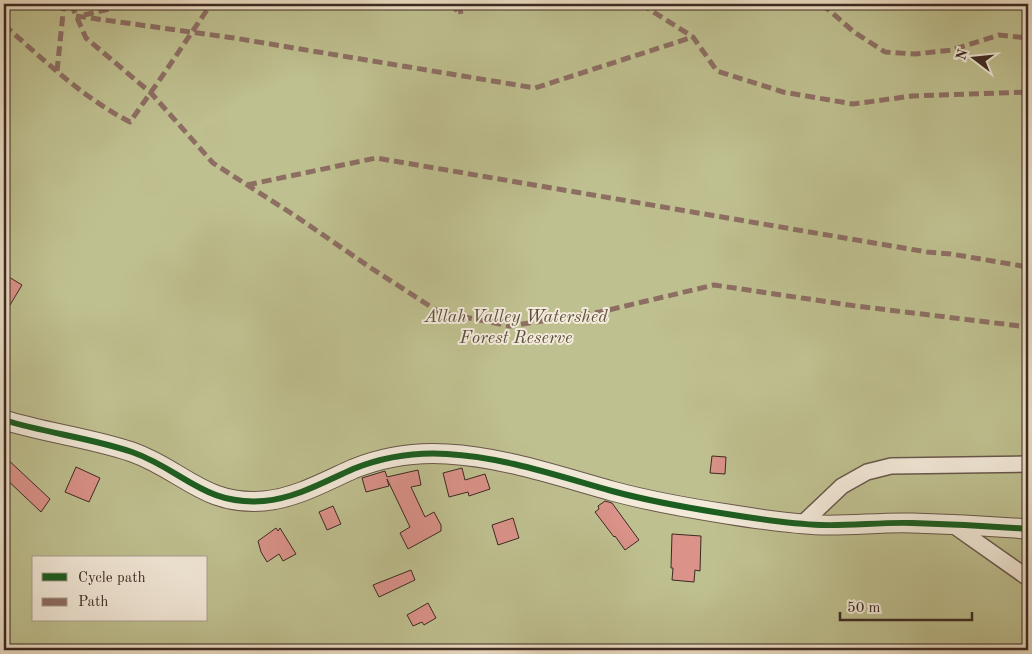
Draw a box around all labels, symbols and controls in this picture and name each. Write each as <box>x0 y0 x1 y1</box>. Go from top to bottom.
north arrow <box>950 32 1000 82</box>
text: N <box>954 47 971 62</box>
park label: Allah Valley Watershed Forest Reserve <box>423 308 608 347</box>
legend <box>32 556 208 622</box>
text: Cycle path <box>78 571 146 586</box>
scale bar <box>840 589 972 621</box>
text: Path <box>78 595 108 610</box>
text: 50 m <box>847 601 881 616</box>

